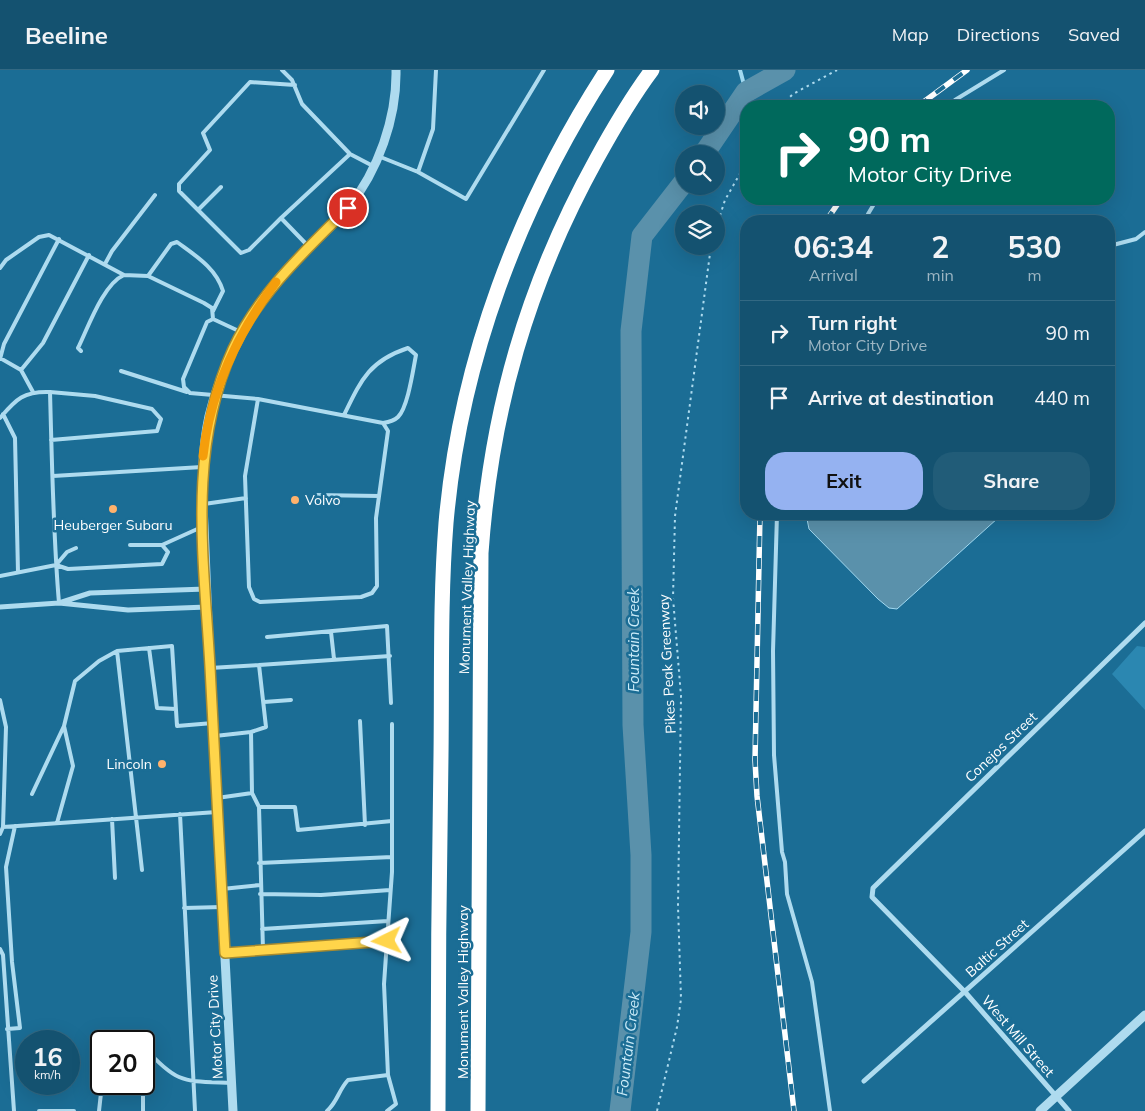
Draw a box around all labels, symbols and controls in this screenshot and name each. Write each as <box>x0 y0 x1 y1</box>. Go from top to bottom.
text: Beeline <box>25 20 108 50</box>
text: Map <box>892 23 929 46</box>
text: Directions <box>957 23 1040 46</box>
text: Saved <box>1068 23 1120 46</box>
map controls <box>675 85 725 255</box>
button: sound <box>675 85 725 135</box>
text: 90 m <box>848 117 931 161</box>
icon: right <box>765 120 830 185</box>
button: search <box>675 145 725 195</box>
text: Motor City Drive <box>848 160 1012 188</box>
pin <box>327 187 369 229</box>
icon: arrive <box>334 194 362 222</box>
button: layers <box>675 205 725 255</box>
text: 06:34 <box>794 228 873 266</box>
text: 2 <box>931 228 949 266</box>
text: 530 <box>1007 228 1061 266</box>
text: Arrival <box>809 265 858 285</box>
text: min <box>927 265 954 285</box>
text: m <box>1027 265 1041 285</box>
text: Turn right <box>808 311 897 335</box>
icon: right <box>765 319 793 347</box>
text: 90 m <box>1046 321 1090 345</box>
text: Motor City Drive <box>808 335 927 355</box>
icon: arrive <box>765 384 793 412</box>
text: Arrive at destination <box>808 386 994 410</box>
text: 440 m <box>1034 386 1090 410</box>
button: Exit <box>765 452 923 510</box>
button: Share <box>933 452 1090 510</box>
place label: Volvo <box>305 491 341 509</box>
marker: Volvo <box>289 494 301 506</box>
street label: Monument Valley Highway <box>455 499 479 674</box>
marker: Heuberger Subaru <box>107 503 119 515</box>
place label: Heuberger Subaru <box>54 516 172 534</box>
water label: Fountain Creek <box>624 587 643 692</box>
street label: Pikes Peak Greenway <box>654 593 680 734</box>
street label: Conejos Street <box>961 708 1041 786</box>
place label: Lincoln <box>107 755 152 773</box>
marker: Lincoln <box>156 758 168 770</box>
street label: Monument Valley Highway <box>454 904 472 1079</box>
position arrow <box>360 914 412 966</box>
street label: Baltic Street <box>962 915 1032 981</box>
street label: Motor City Drive <box>203 974 227 1080</box>
water label: Fountain Creek <box>612 990 644 1097</box>
street label: West Mill Street <box>978 992 1058 1081</box>
speed limit sign: 20 <box>90 1030 155 1095</box>
text: 16 <box>32 1041 63 1072</box>
text: km/h <box>34 1067 61 1082</box>

